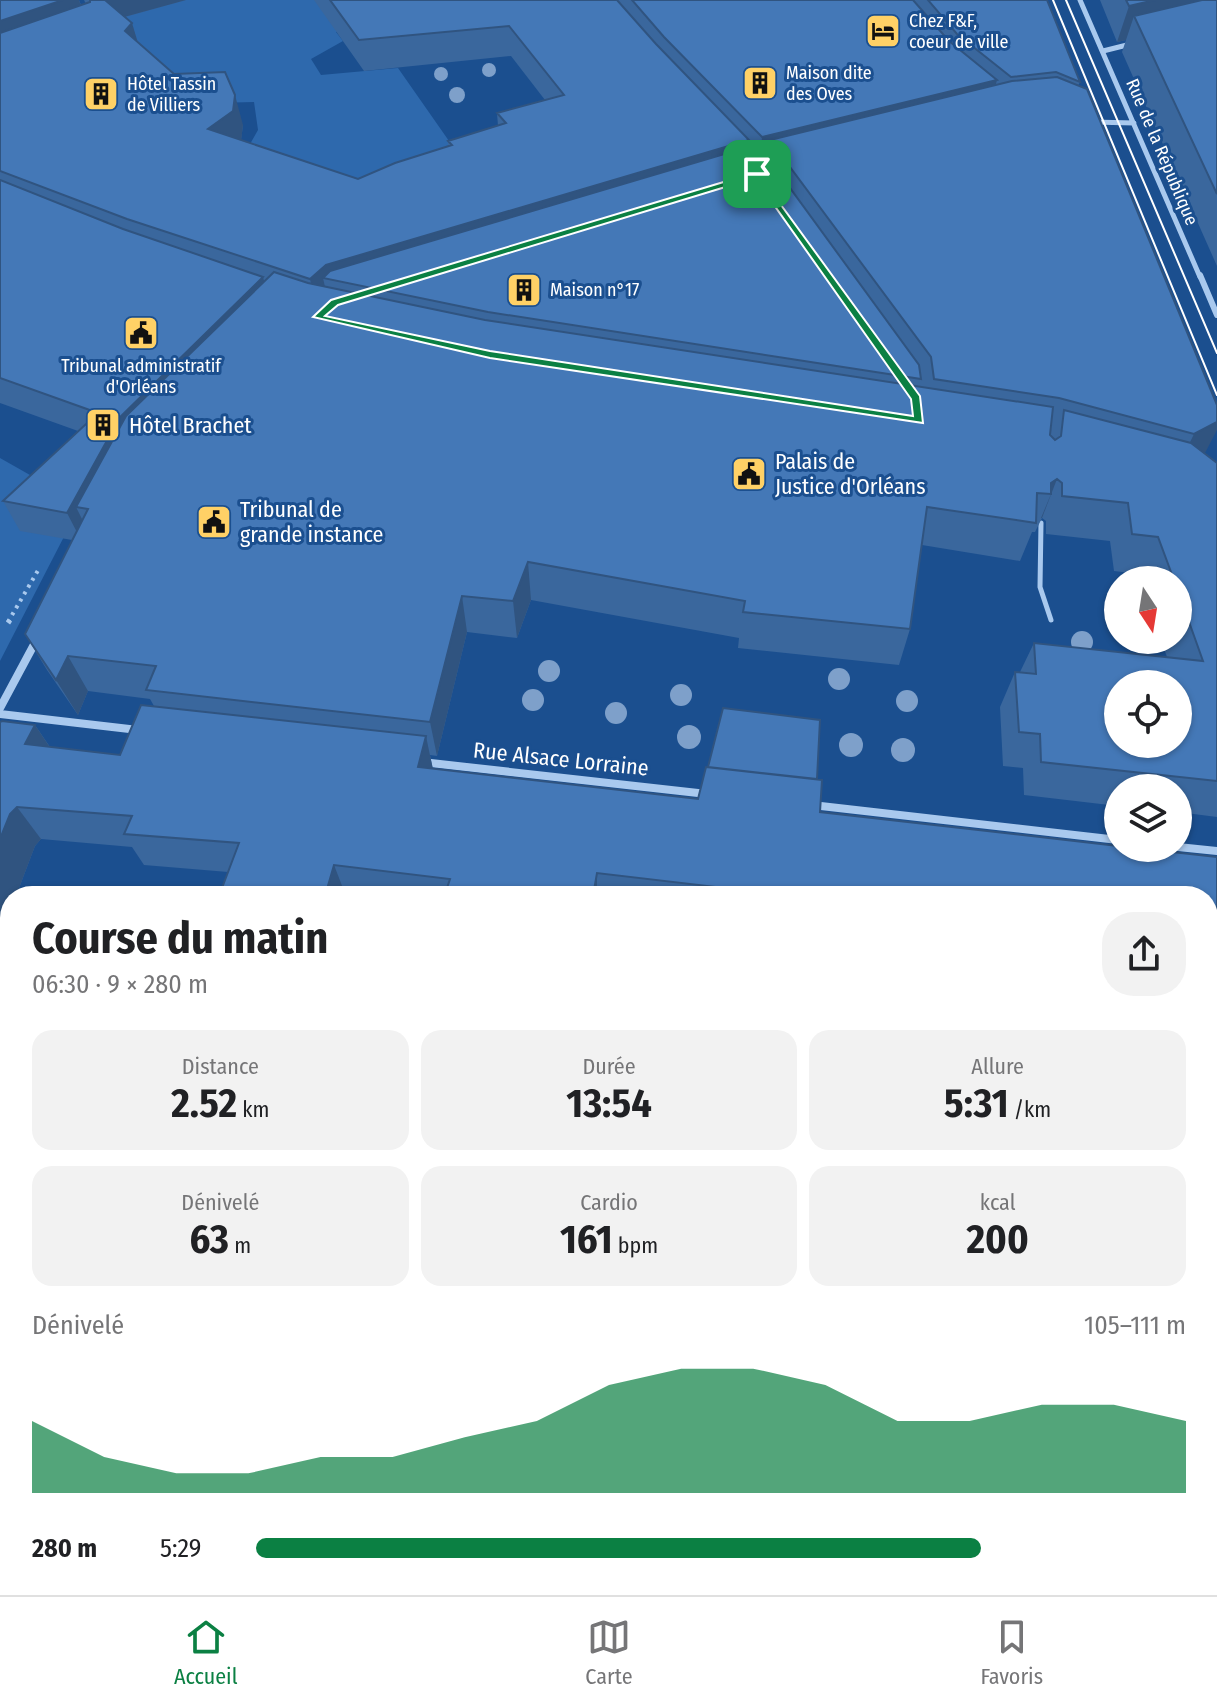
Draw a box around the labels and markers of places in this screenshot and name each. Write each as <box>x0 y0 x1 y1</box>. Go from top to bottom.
place label: Chez F&F, coeur de ville <box>909 10 1008 53</box>
hotel icon: Chez F&F, coeur de ville <box>864 12 902 50</box>
place label: Maison dite des Oves <box>786 62 872 105</box>
building icon: Maison dite des Oves <box>741 64 779 102</box>
place label: Hôtel Tassin de Villiers <box>127 73 216 116</box>
building icon: Hôtel Tassin de Villiers <box>82 75 120 113</box>
pin <box>723 140 791 208</box>
building icon: Maison n°17 <box>505 271 543 309</box>
place label: Maison n°17 <box>550 279 639 301</box>
public building icon: Tribunal administratif d'Orléans <box>122 314 160 352</box>
place label: Tribunal administratif d'Orléans <box>61 355 222 398</box>
building icon: Hôtel Brachet <box>84 406 122 444</box>
place label: Hôtel Brachet <box>129 412 252 439</box>
place label: Palais de Justice d'Orléans <box>775 448 926 500</box>
public building icon: Palais de Justice d'Orléans <box>730 455 768 493</box>
place label: Tribunal de grande instance <box>240 496 383 548</box>
public building icon: Tribunal de grande instance <box>195 503 233 541</box>

